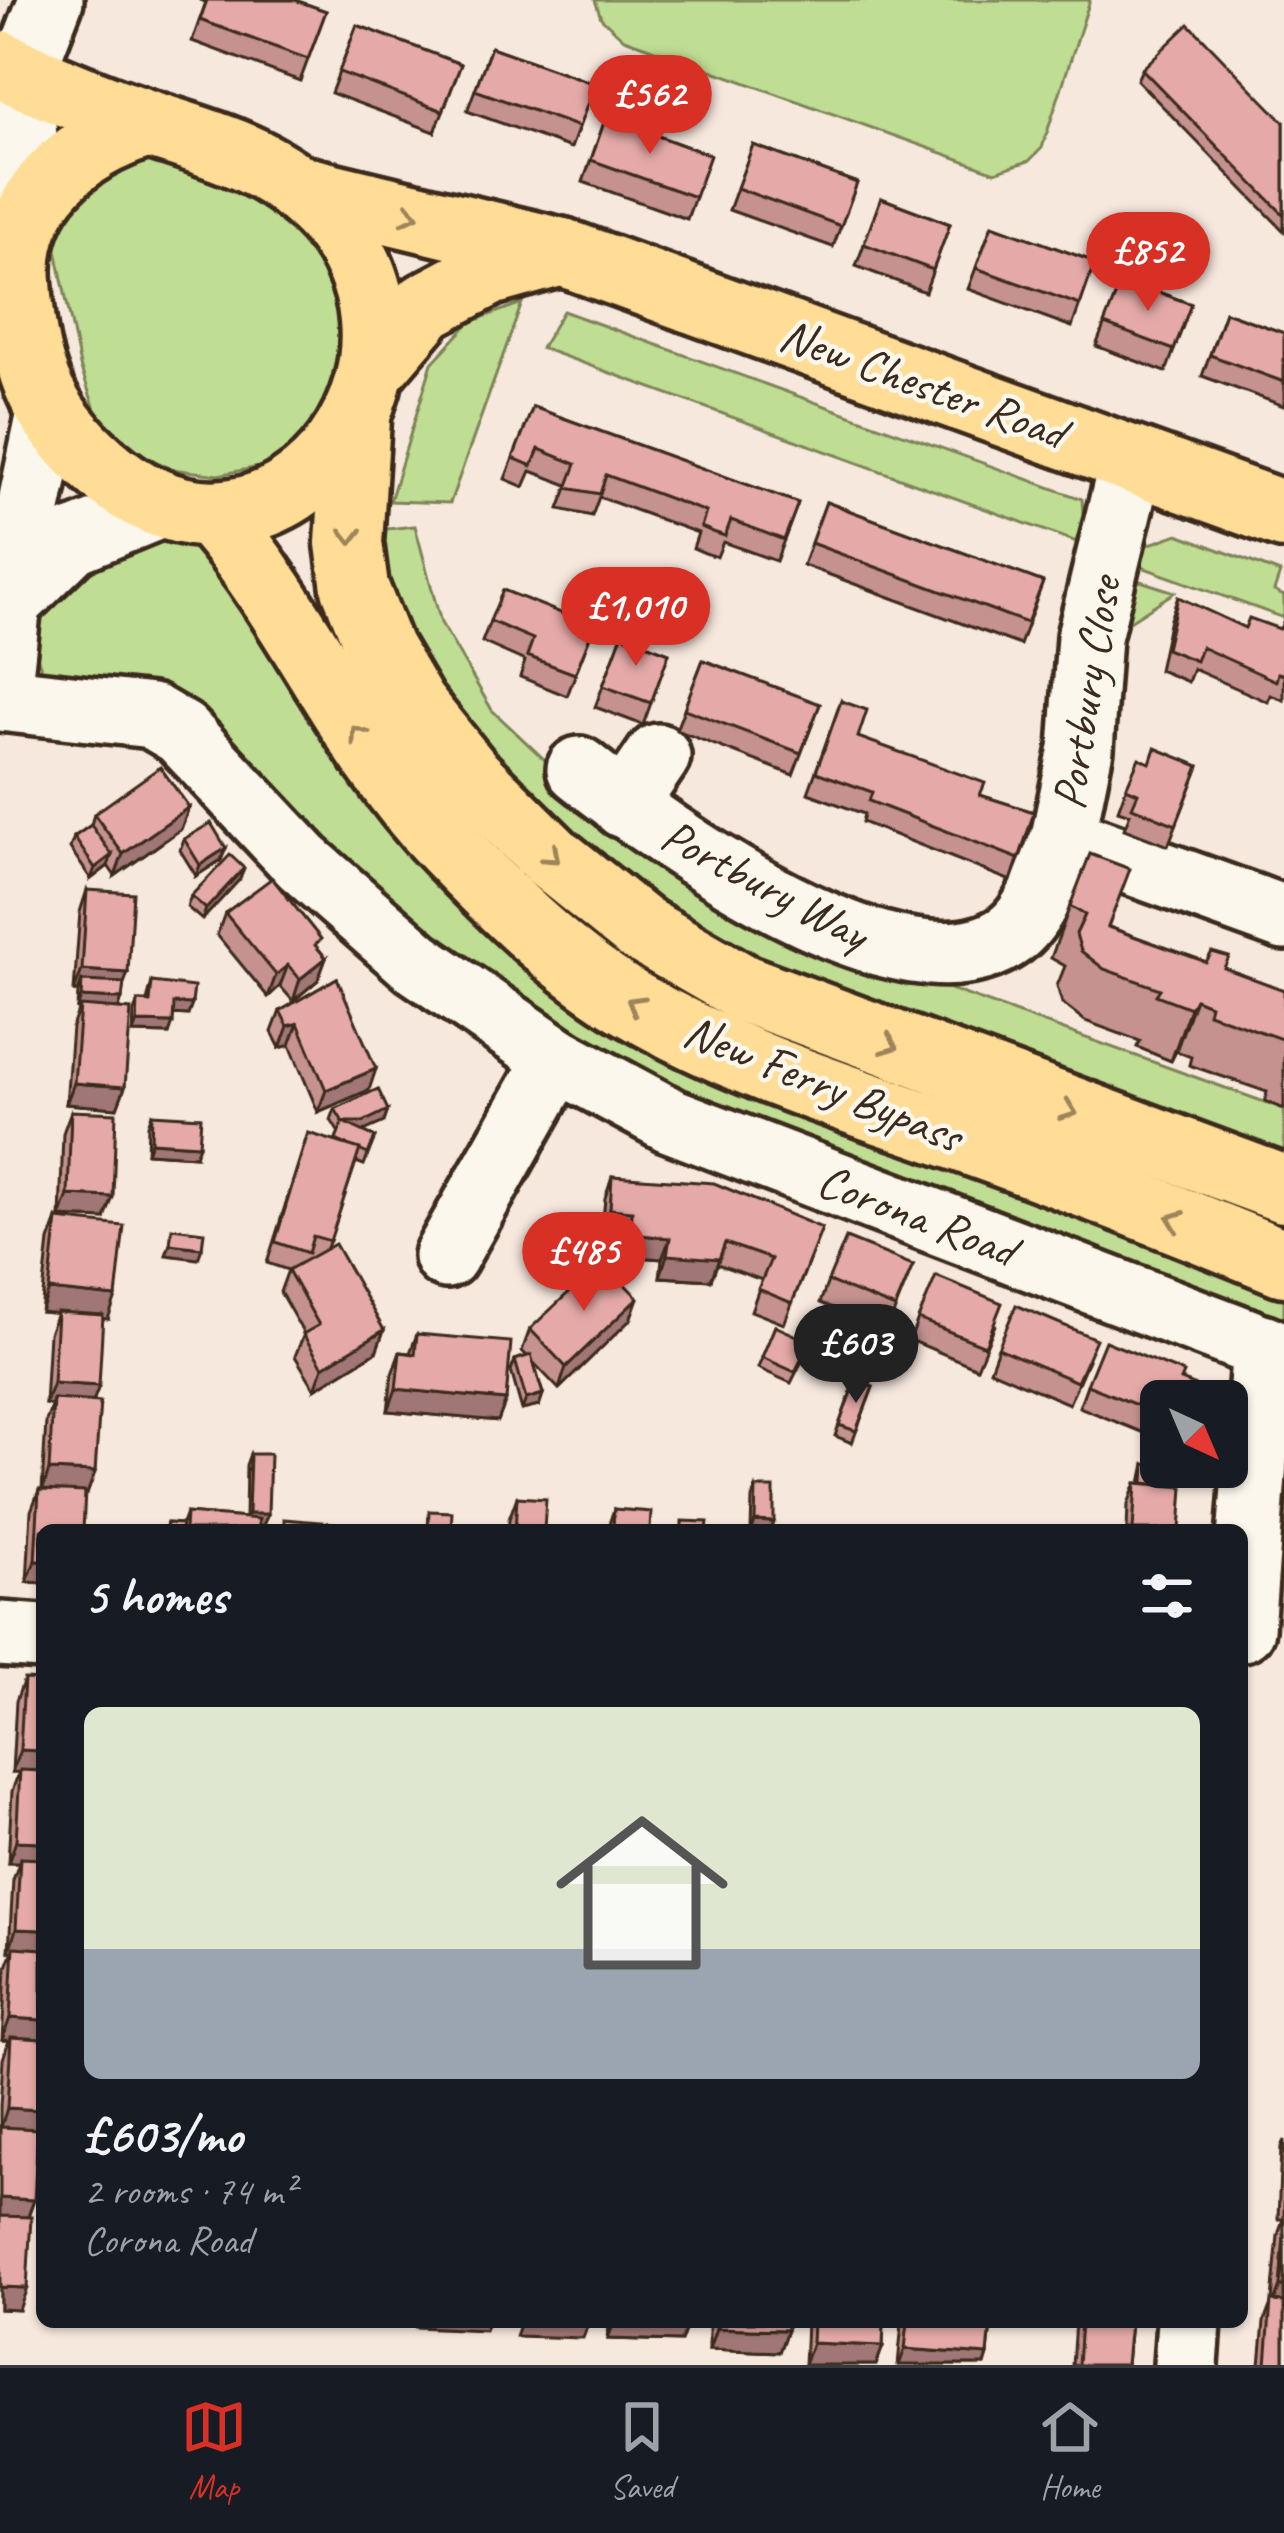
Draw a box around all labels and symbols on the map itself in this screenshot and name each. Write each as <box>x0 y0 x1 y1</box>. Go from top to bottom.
pin: £562 <box>579 55 721 157</box>
one-way arrow <box>400 201 420 226</box>
pin: £852 <box>1077 212 1219 314</box>
street label: New Chester Road <box>772 304 1079 464</box>
one-way arrow <box>338 528 364 546</box>
pin: £1,010 <box>538 567 734 669</box>
street label: Portbury Close <box>1038 569 1135 814</box>
one-way arrow <box>350 725 372 747</box>
street label: Portbury Way <box>651 805 882 965</box>
one-way arrow <box>539 842 560 863</box>
one-way arrow <box>626 996 648 1019</box>
street label: New Ferry Bypass <box>675 1000 974 1167</box>
one-way arrow <box>878 1030 899 1055</box>
one-way arrow <box>1057 1097 1078 1121</box>
street label: Corona Road <box>810 1150 1030 1282</box>
one-way arrow <box>1166 1210 1187 1235</box>
pin: £485 <box>513 1212 655 1314</box>
pin: £603 <box>785 1304 927 1406</box>
north arrow <box>1140 1380 1248 1488</box>

